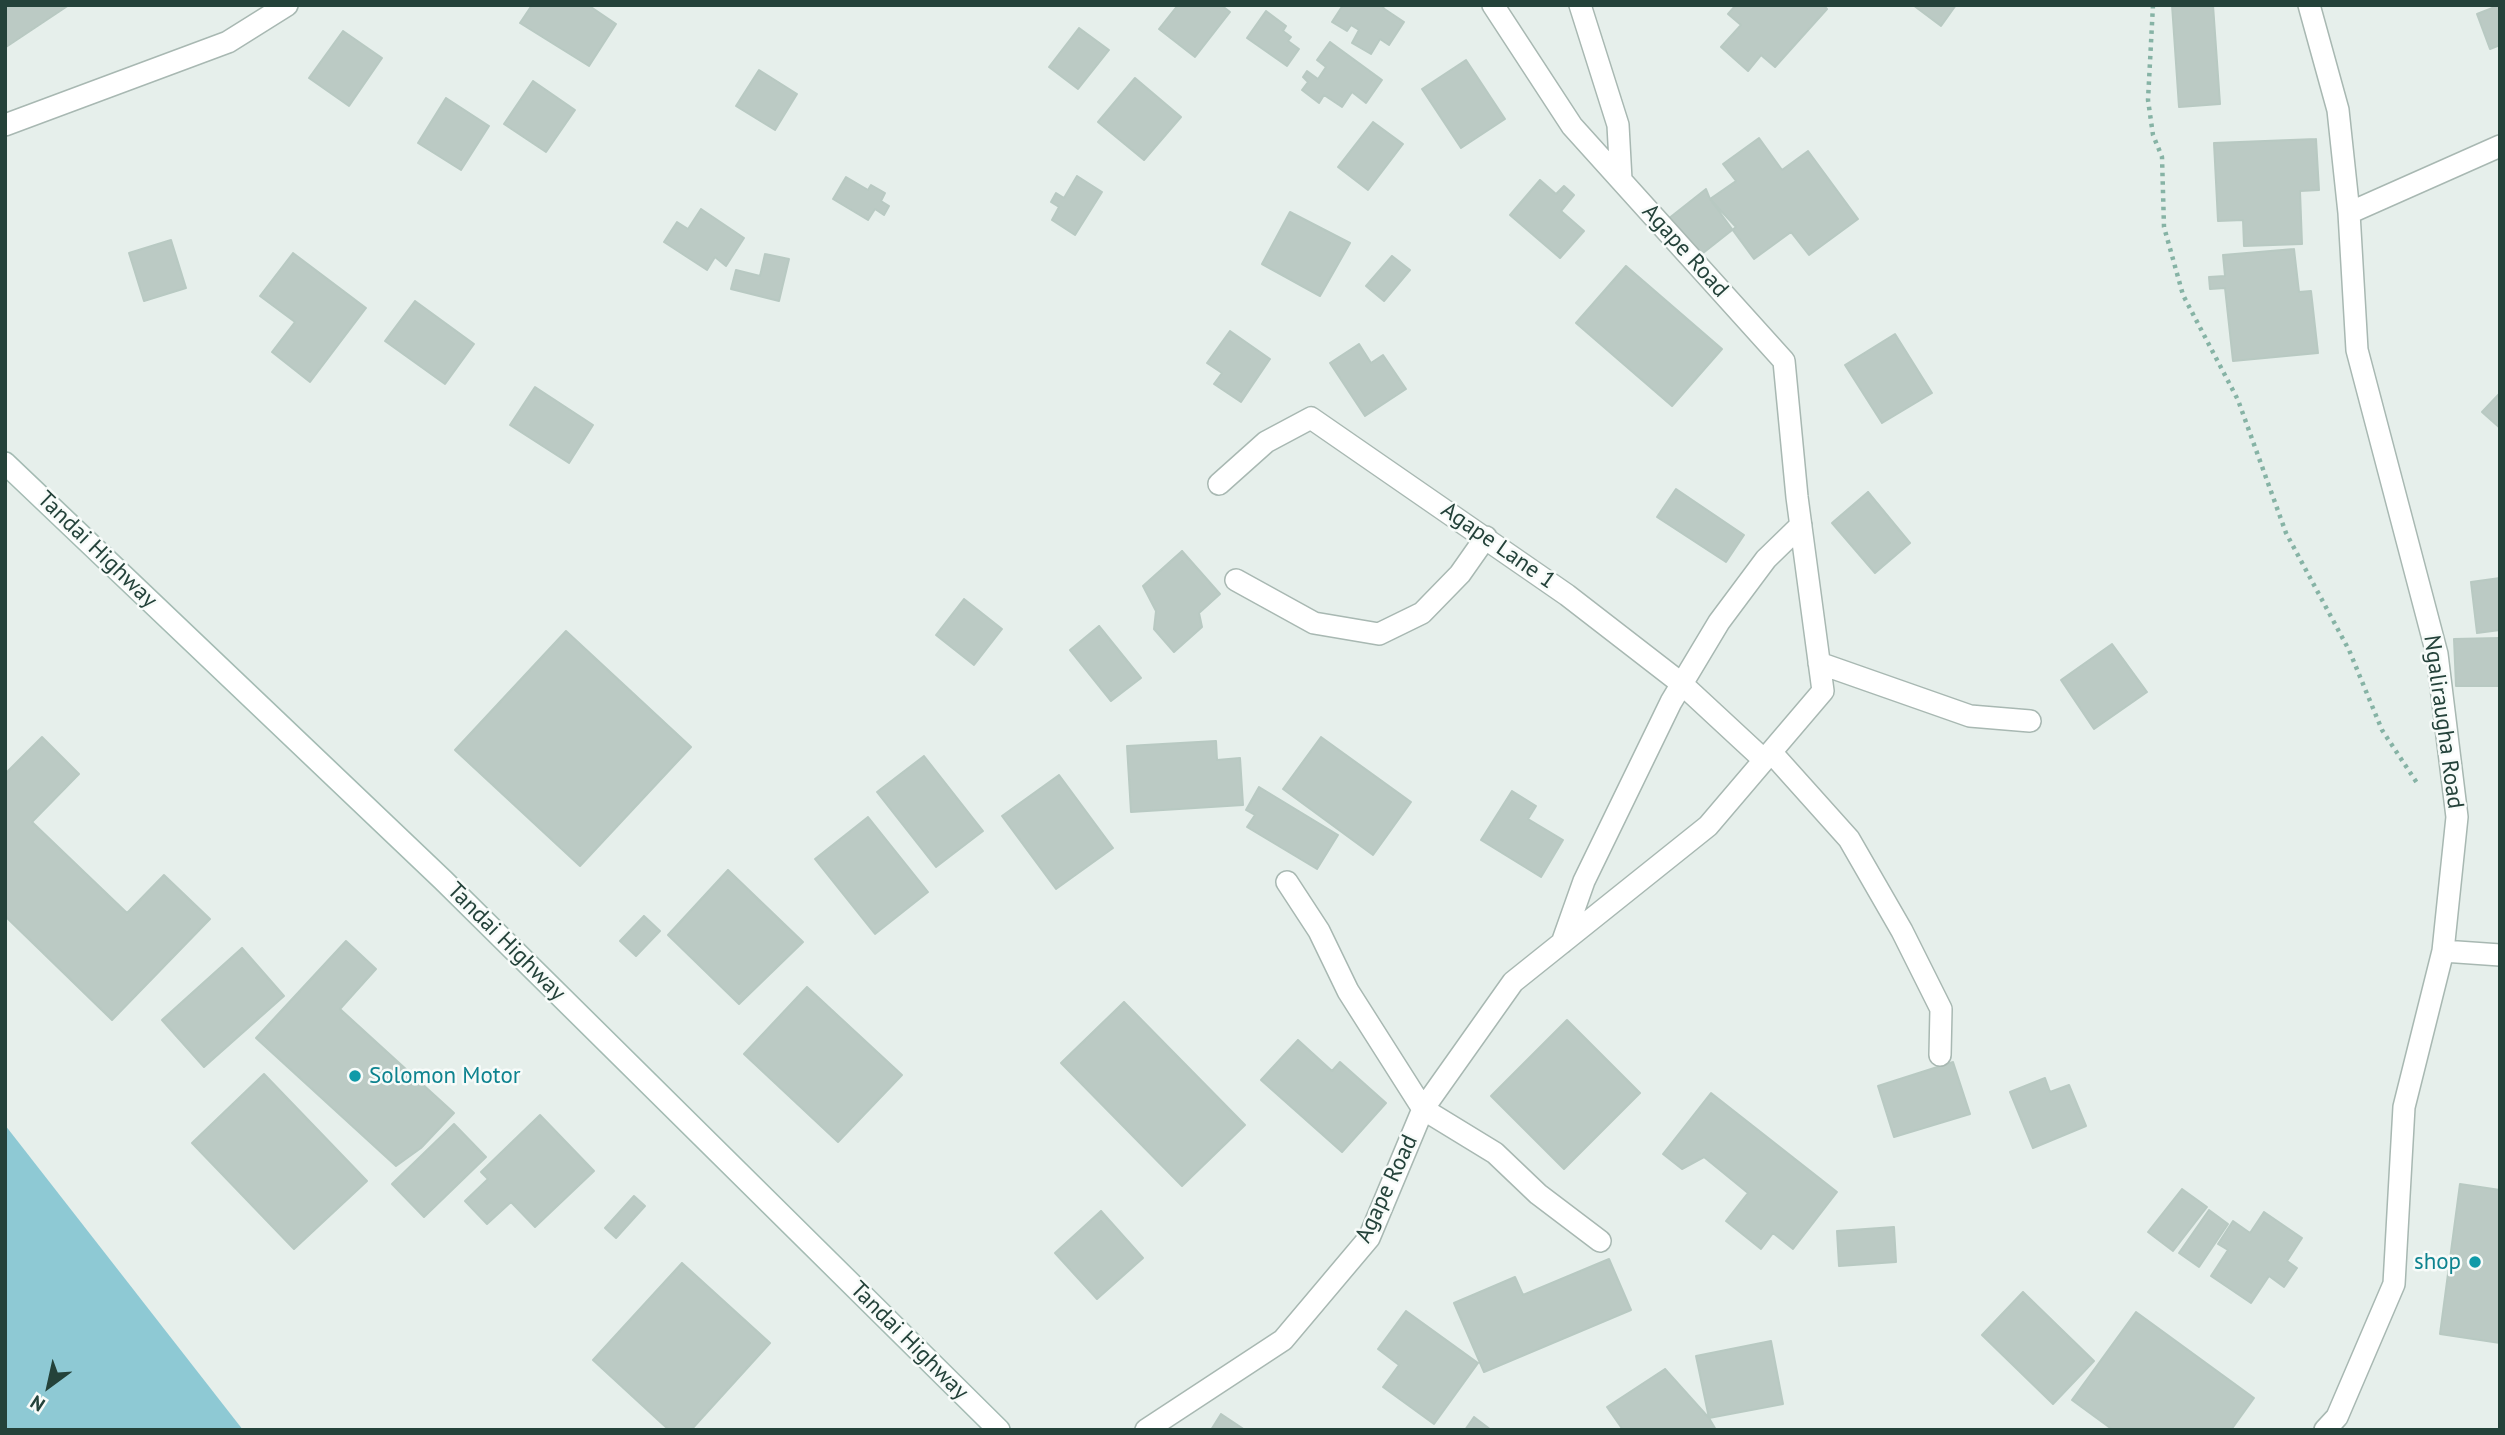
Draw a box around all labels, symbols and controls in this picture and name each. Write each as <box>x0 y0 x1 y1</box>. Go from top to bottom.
street label: Agape Road <box>1636 199 1734 303</box>
street label: Tandai Highway <box>31 486 163 614</box>
street label: Agape Lane 1 <box>1436 497 1560 595</box>
street label: Ngaliraugha Road <box>2417 633 2469 811</box>
street label: Tandai Highway <box>441 877 571 1007</box>
place label: Solomon Motor <box>369 1062 521 1090</box>
marker: Solomon Motor <box>347 1068 363 1084</box>
street label: Agape Road <box>1350 1131 1424 1247</box>
place label: shop <box>2414 1248 2461 1276</box>
marker: shop <box>2467 1254 2483 1270</box>
street label: Tandai Highway <box>844 1276 974 1406</box>
north arrow <box>14 1351 84 1421</box>
text: N <box>26 1390 49 1417</box>

